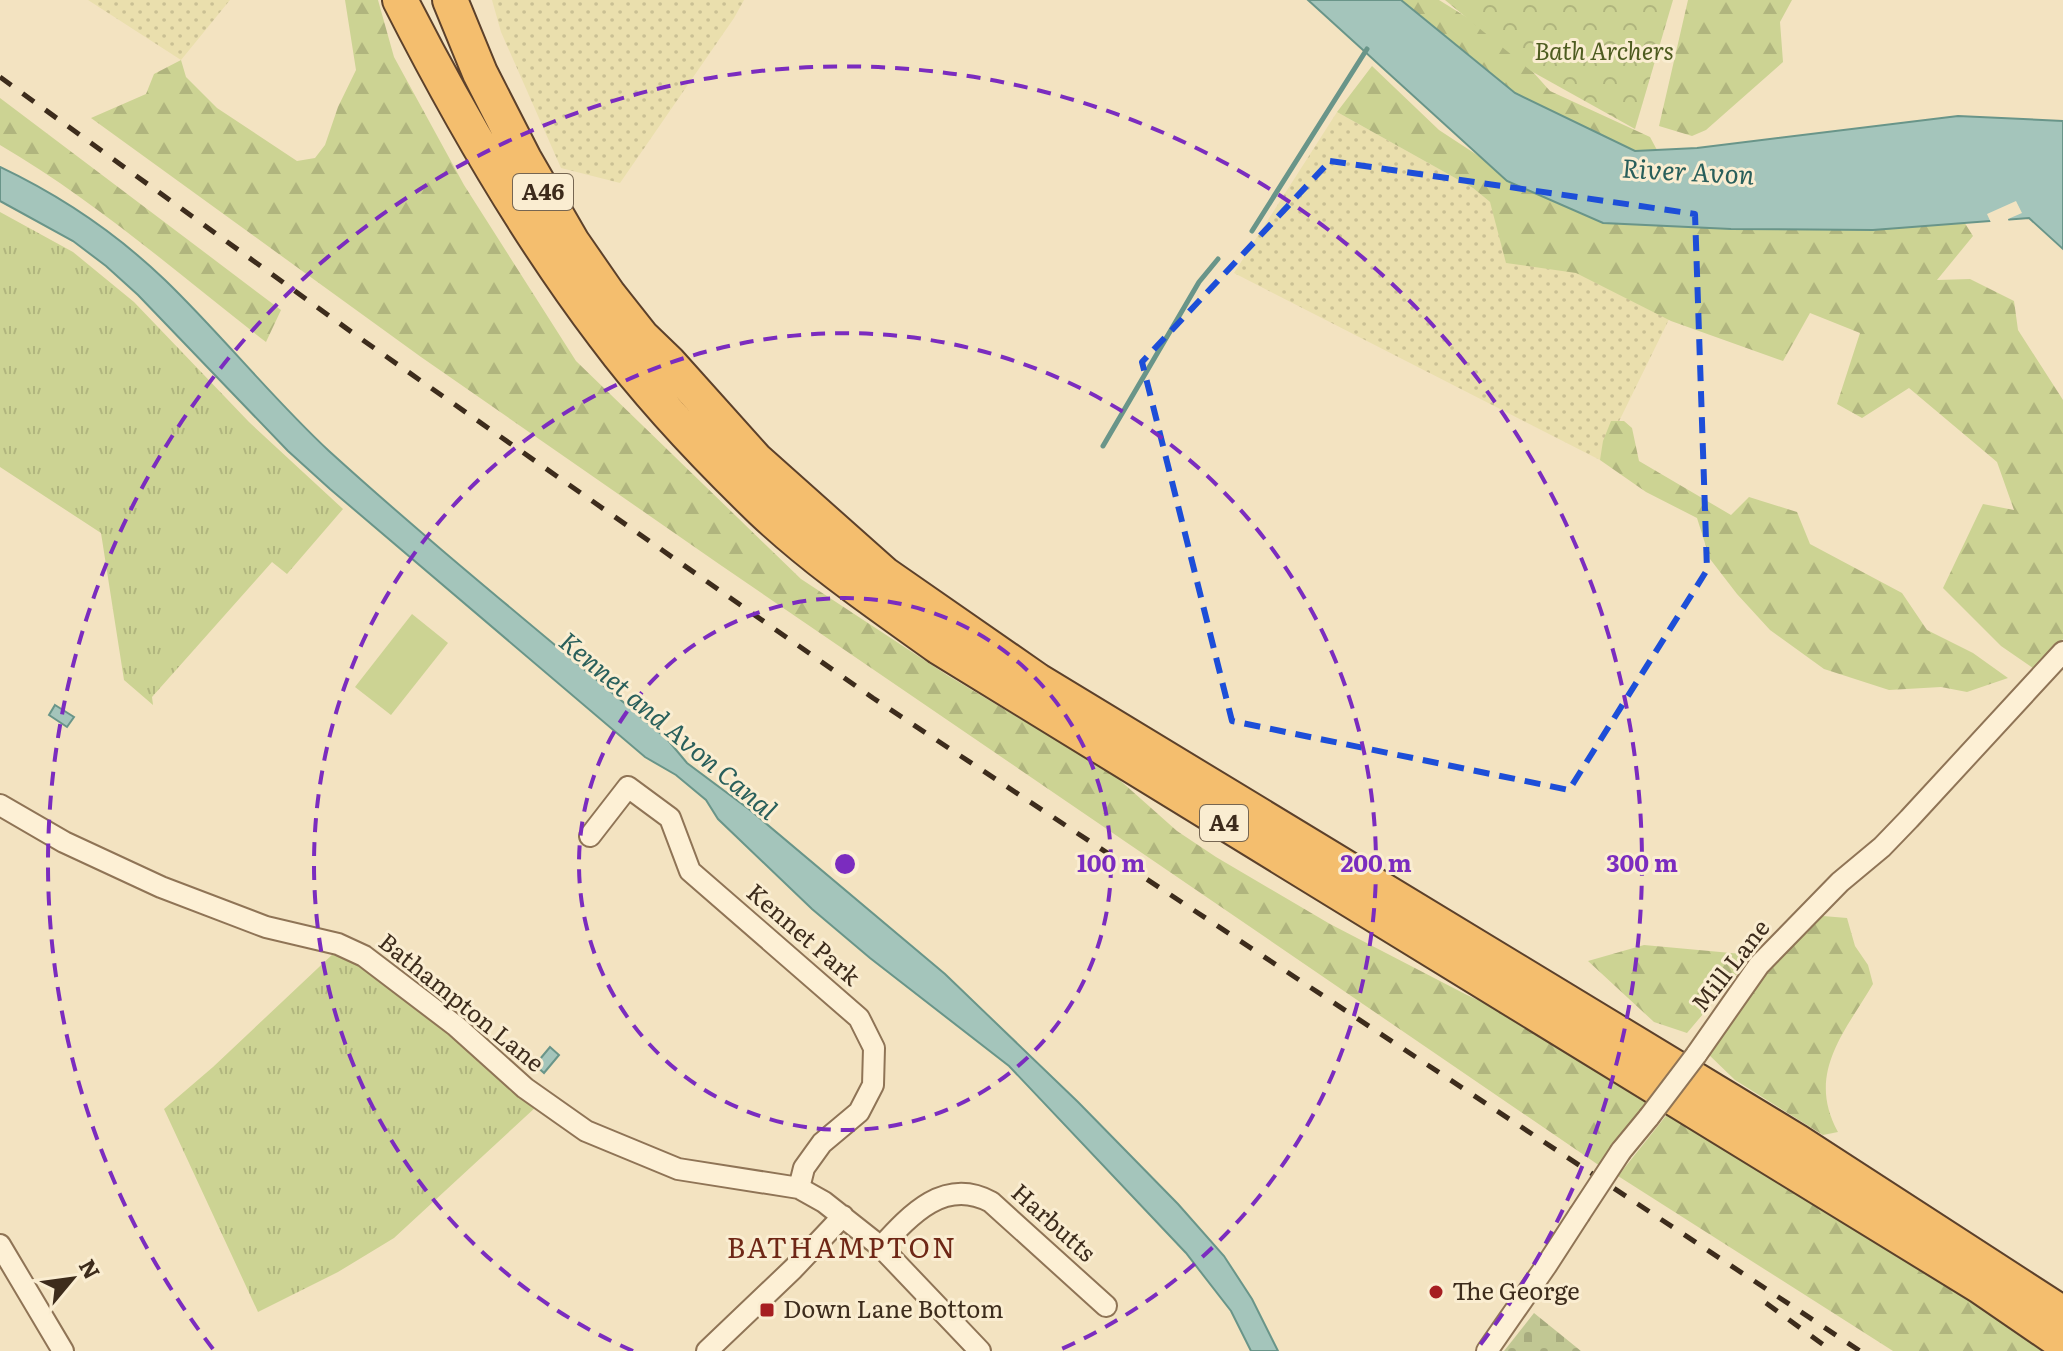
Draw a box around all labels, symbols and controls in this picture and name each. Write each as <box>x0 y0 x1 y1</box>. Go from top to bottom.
park label: Bath Archers <box>1534 32 1674 67</box>
water label: River Avon <box>1621 147 1756 192</box>
road number: A46 <box>513 174 573 210</box>
water label: Kennet and Avon Canal <box>552 621 788 828</box>
road number: A4 <box>1200 805 1248 841</box>
text: 100 m <box>1077 844 1145 879</box>
text: 200 m <box>1340 844 1412 879</box>
text: 300 m <box>1606 844 1678 879</box>
centre of rings <box>831 850 859 878</box>
street label: Kennet Park <box>740 874 869 993</box>
street label: Mill Lane <box>1682 911 1776 1018</box>
street label: Bathampton Lane <box>372 923 553 1079</box>
street label: Harbutts <box>1005 1174 1105 1269</box>
district label: BATHAMPTON <box>727 1225 957 1267</box>
north arrow <box>32 1239 112 1319</box>
text: N <box>72 1253 110 1285</box>
place label: The George <box>1452 1272 1580 1307</box>
marker: The George <box>1427 1283 1445 1301</box>
place label: Down Lane Bottom <box>783 1290 1003 1325</box>
marker: Down Lane Bottom <box>758 1301 776 1319</box>

